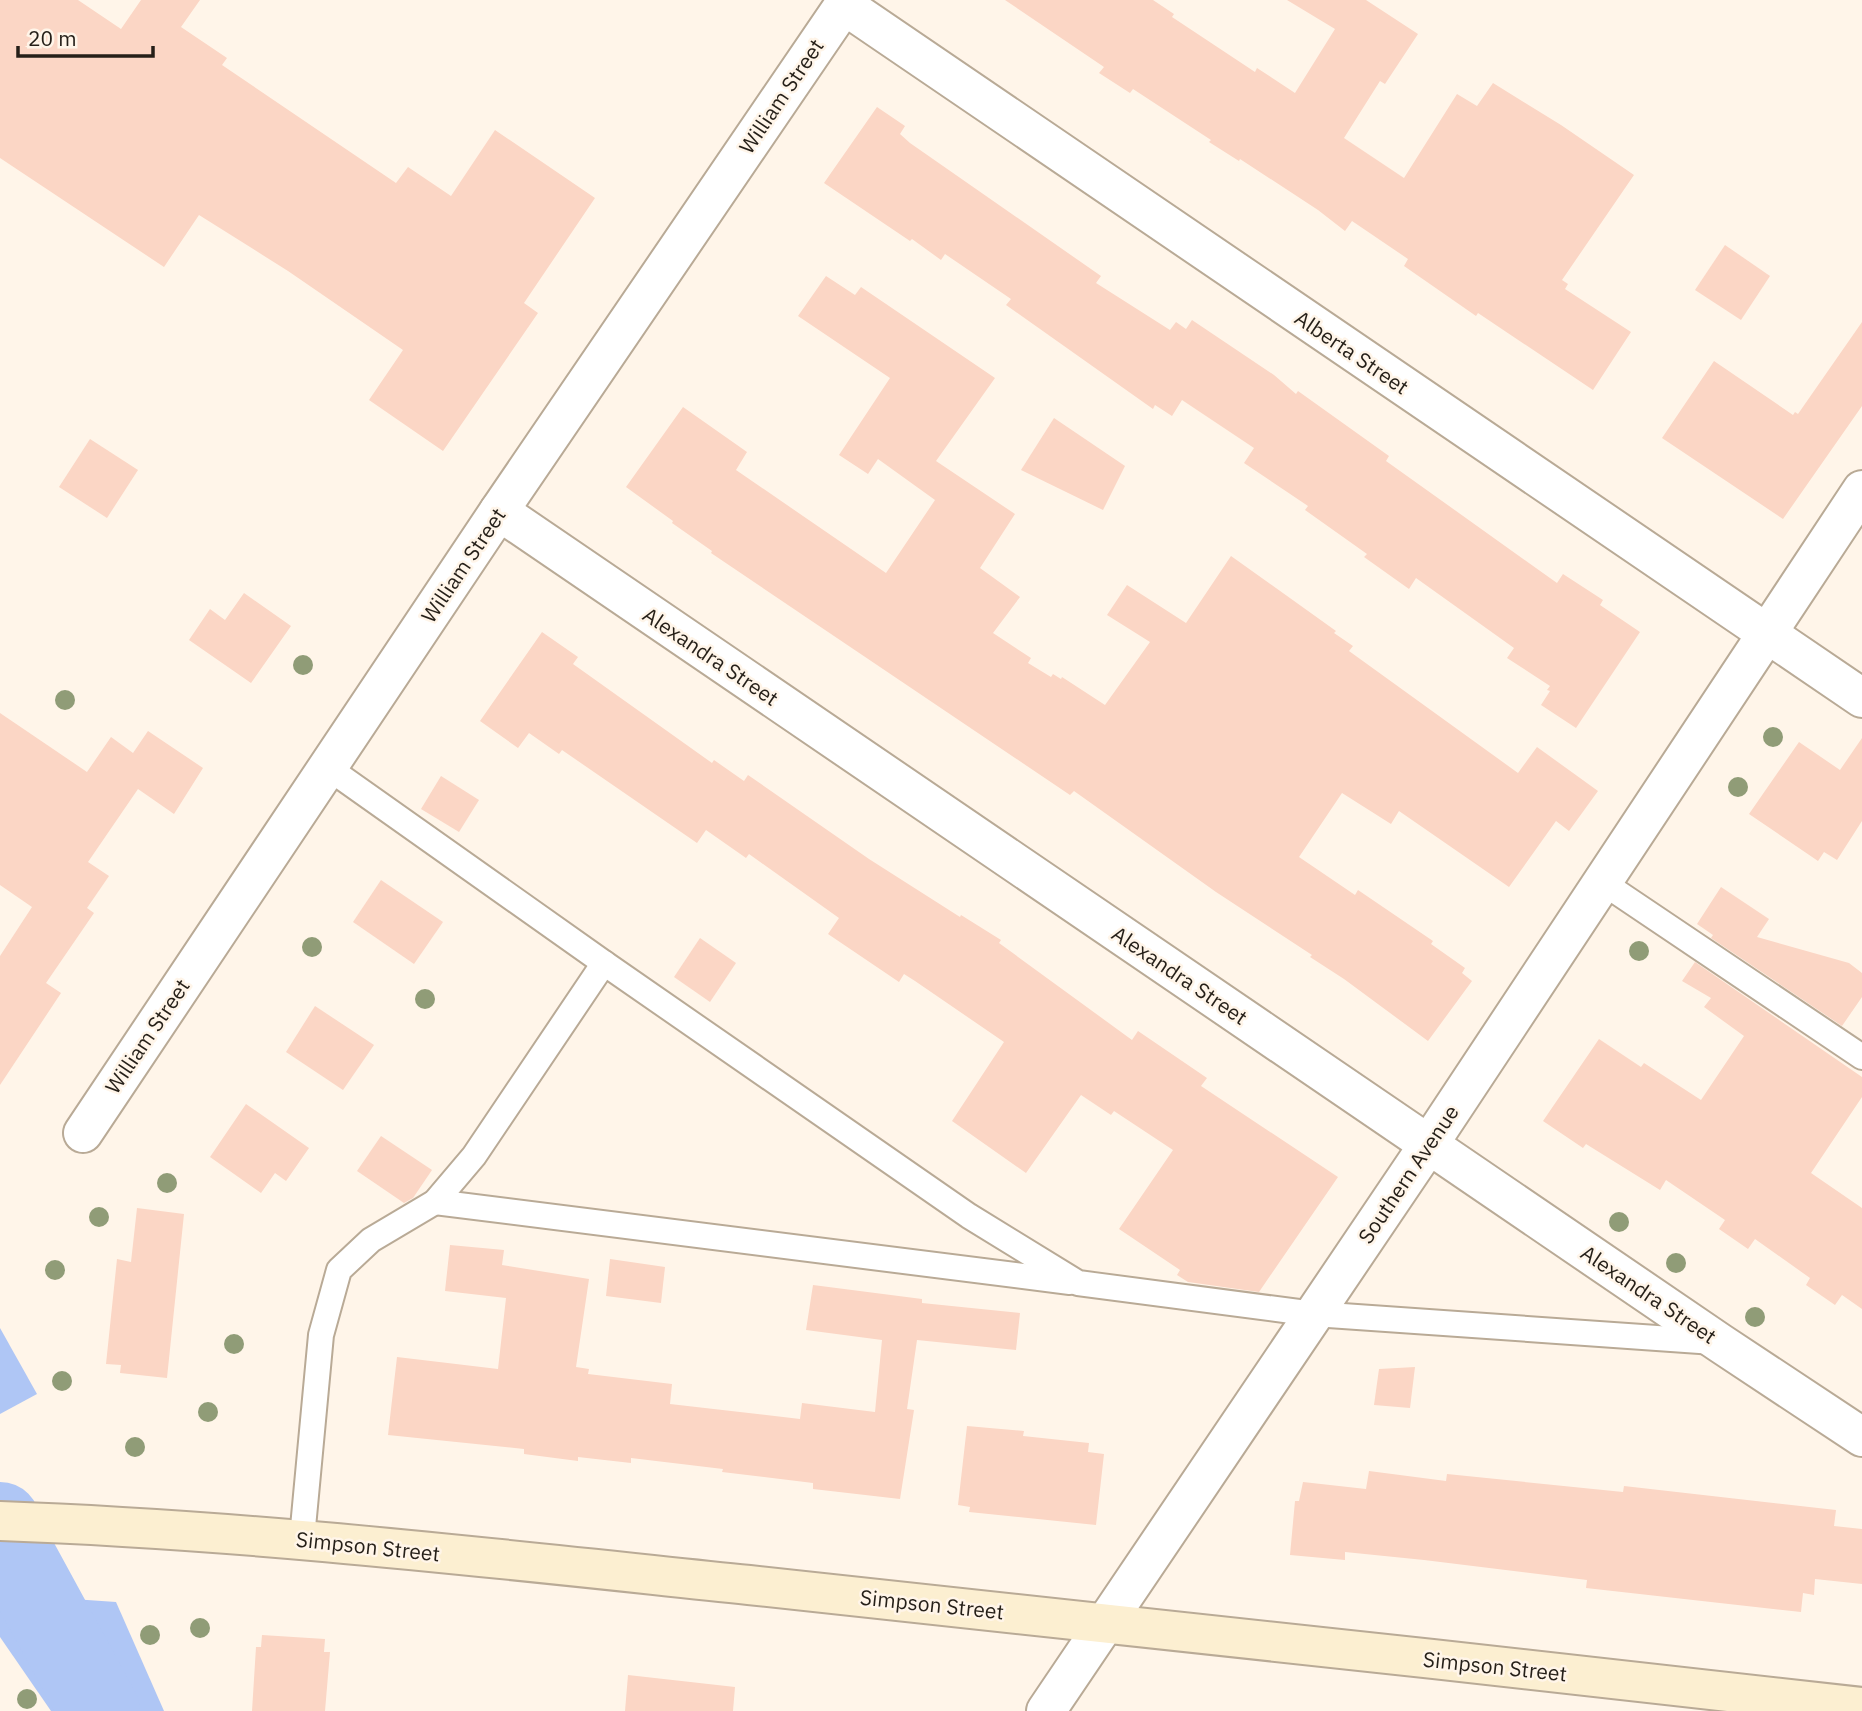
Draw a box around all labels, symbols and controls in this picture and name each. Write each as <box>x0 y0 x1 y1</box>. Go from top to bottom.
scale bar <box>18 14 152 58</box>
text: 20 m <box>28 24 77 52</box>
street label: William Street <box>732 33 830 159</box>
street label: Alberta Street <box>1290 304 1414 400</box>
street label: William Street <box>414 502 512 628</box>
street label: Alexandra Street <box>638 600 784 712</box>
street label: Alexandra Street <box>1107 919 1253 1031</box>
street label: William Street <box>98 973 196 1099</box>
street label: Southern Avenue <box>1351 1099 1465 1249</box>
street label: Alexandra Street <box>1576 1238 1722 1350</box>
street label: Simpson Street <box>295 1525 441 1567</box>
street label: Simpson Street <box>859 1583 1005 1625</box>
street label: Simpson Street <box>1422 1645 1568 1687</box>

